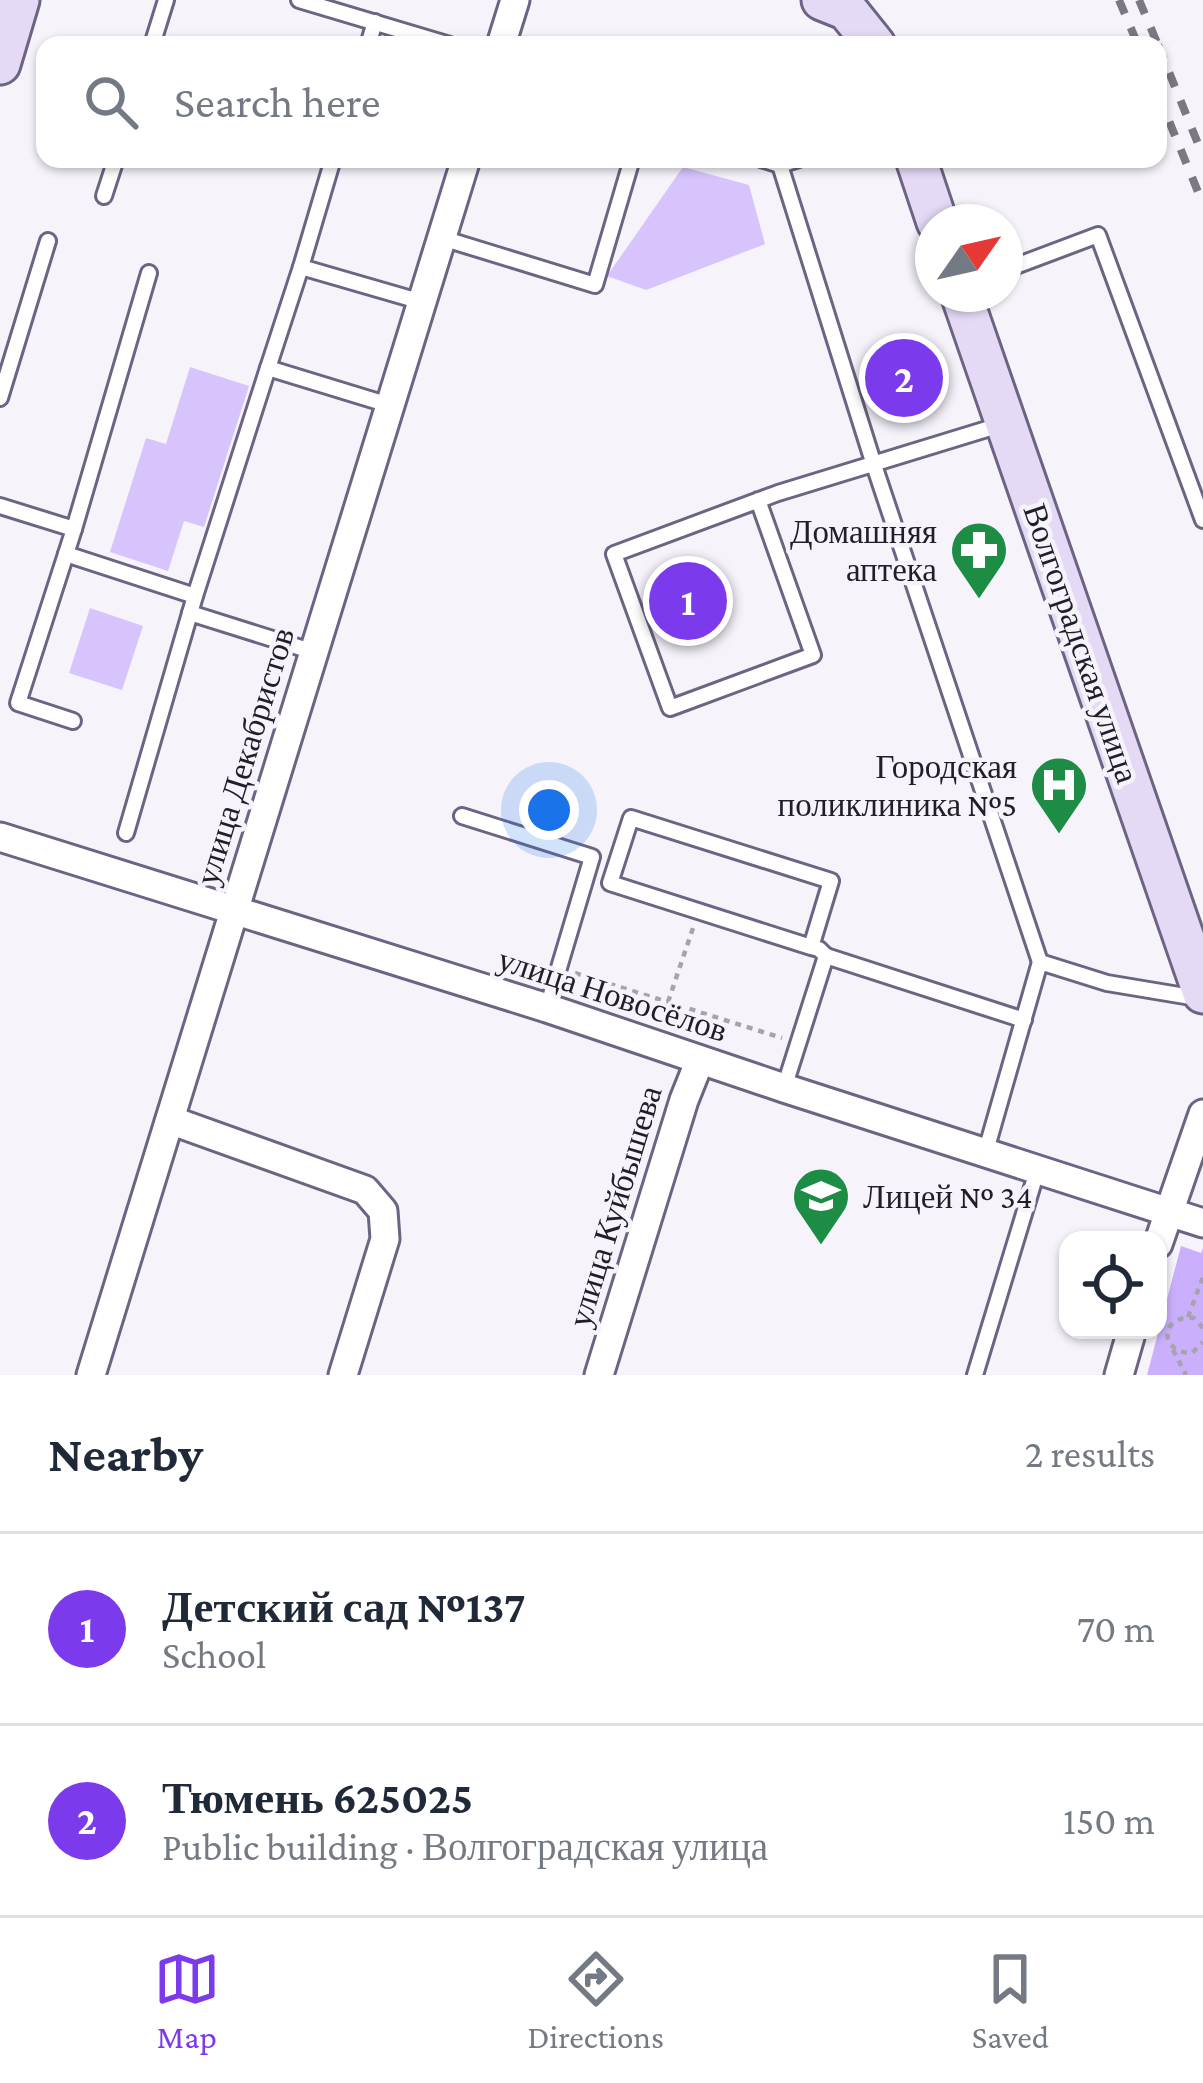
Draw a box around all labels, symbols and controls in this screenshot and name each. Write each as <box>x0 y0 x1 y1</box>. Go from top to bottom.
search box <box>36 36 1167 168</box>
icon: search <box>78 69 144 135</box>
text: Search here <box>174 77 381 127</box>
north arrow <box>915 204 1023 312</box>
pin: 2 <box>865 333 943 423</box>
street label: Волгоградская улица <box>1016 499 1147 788</box>
place label: Домашняя аптека <box>790 513 937 588</box>
pharmacy icon: Домашняя аптека <box>948 519 1010 601</box>
pin: 1 <box>649 556 727 646</box>
street label: улица Декабристов <box>188 623 301 889</box>
place label: Городская поликлиника №5 <box>778 748 1017 823</box>
hospital icon: Городская поликлиника №5 <box>1028 754 1090 836</box>
your location <box>519 780 579 840</box>
street label: улица Новосёлов <box>494 940 732 1049</box>
street label: улица Куйбышева <box>560 1081 669 1331</box>
school or university icon: Лицей № 34 <box>790 1165 852 1247</box>
place label: Лицей № 34 <box>863 1178 1033 1215</box>
map controls <box>1059 1231 1167 1339</box>
button: locate <box>1059 1231 1167 1339</box>
text: Nearby <box>48 1425 203 1482</box>
text: 2 results <box>1025 1432 1155 1475</box>
text: Детский сад №137 <box>162 1582 526 1632</box>
text: 1 <box>80 1607 94 1650</box>
text: 70 m <box>1077 1607 1155 1650</box>
text: School <box>162 1633 266 1676</box>
text: Тюмень 625025 <box>162 1773 473 1823</box>
text: 2 <box>77 1799 97 1842</box>
text: 150 m <box>1063 1799 1155 1842</box>
text: Public building · Волгоградская улица <box>162 1825 768 1868</box>
tab: Map <box>154 1946 220 2055</box>
tab: Directions <box>528 1946 664 2055</box>
tab: Saved <box>972 1946 1049 2055</box>

